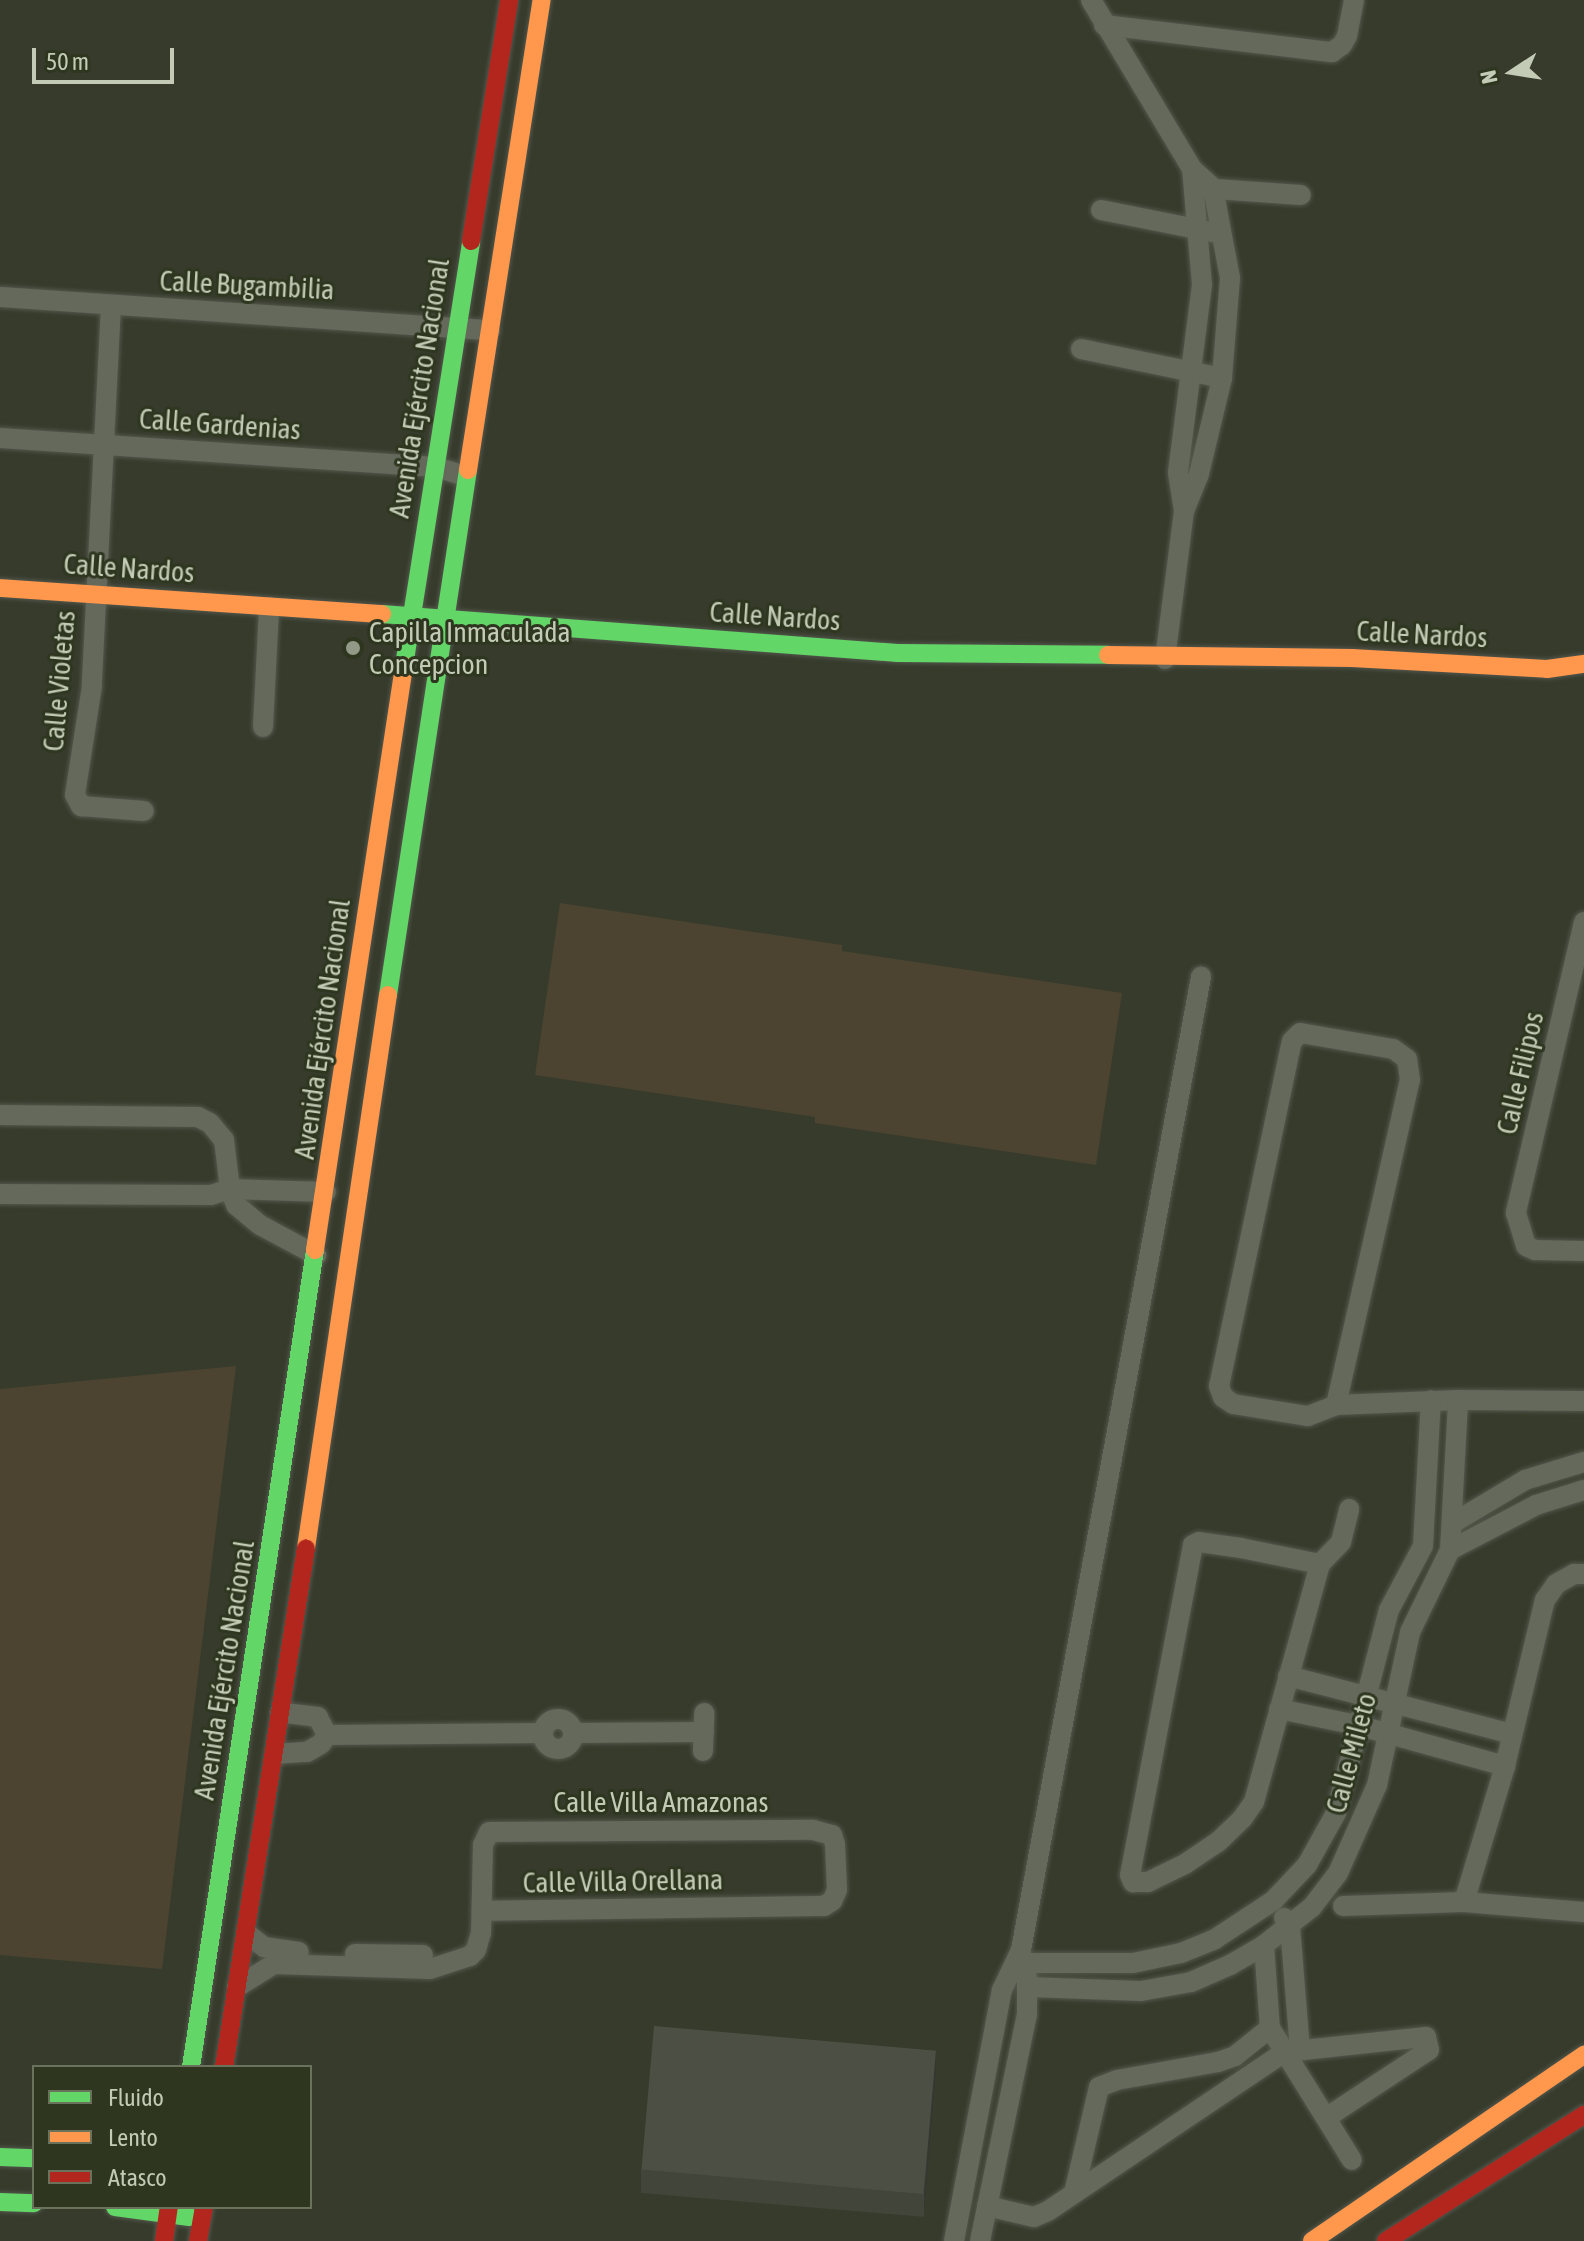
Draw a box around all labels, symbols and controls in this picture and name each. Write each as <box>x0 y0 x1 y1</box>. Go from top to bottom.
scale bar <box>36 32 178 82</box>
north arrow <box>1472 32 1552 112</box>
text: 50 m <box>46 48 89 75</box>
text: N <box>1474 68 1503 86</box>
street label: Avenida Ejército Nacional <box>382 256 456 520</box>
street label: Calle Bugambilia <box>159 264 335 306</box>
street label: Calle Gardenias <box>138 402 302 446</box>
street label: Calle Nardos <box>63 547 195 589</box>
street label: Calle Nardos <box>709 595 841 637</box>
street label: Calle Violetas <box>36 609 82 753</box>
street label: Calle Nardos <box>1356 614 1488 654</box>
place label: Capilla Inmaculada Concepcion <box>369 615 571 681</box>
marker: Capilla Inmaculada Concepcion <box>344 639 362 657</box>
street label: Avenida Ejército Nacional <box>287 897 357 1161</box>
street label: Calle Filipos <box>1490 1009 1550 1137</box>
street label: Avenida Ejército Nacional <box>187 1538 261 1802</box>
street label: Calle Mileto <box>1319 1689 1383 1817</box>
street label: Calle Villa Amazonas <box>554 1785 768 1819</box>
street label: Calle Villa Orellana <box>523 1862 723 1900</box>
legend <box>32 2065 312 2209</box>
text: Fluido <box>108 2084 164 2111</box>
text: Lento <box>108 2124 158 2151</box>
text: Atasco <box>108 2164 166 2191</box>

